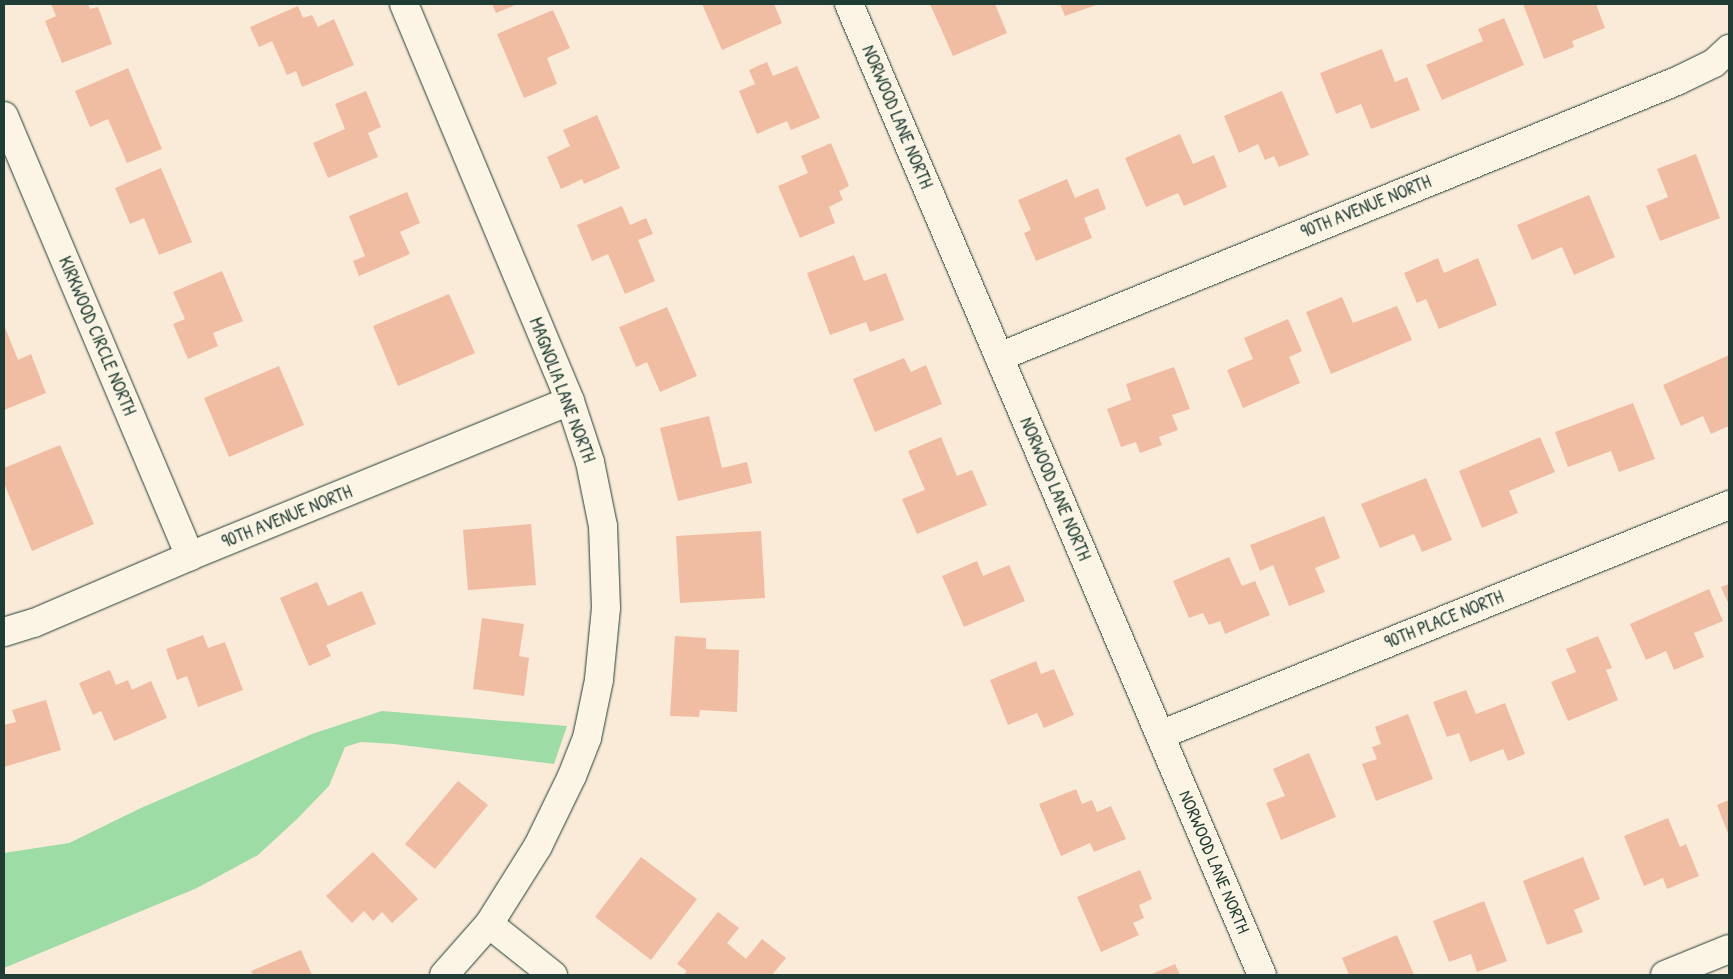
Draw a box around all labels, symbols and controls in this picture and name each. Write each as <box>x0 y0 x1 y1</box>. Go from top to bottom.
street label: NORWOOD LANE NORTH <box>857 42 937 192</box>
street label: 90TH AVENUE NORTH <box>1298 171 1434 243</box>
street label: KIRKWOOD CIRCLE NORTH <box>54 253 140 419</box>
street label: MAGNOLIA LANE NORTH <box>524 315 600 465</box>
street label: NORWOOD LANE NORTH <box>1015 414 1095 564</box>
street label: 90TH AVENUE NORTH <box>219 481 355 553</box>
street label: 90TH PLACE NORTH <box>1381 586 1507 654</box>
street label: NORWOOD LANE NORTH <box>1174 787 1254 937</box>

